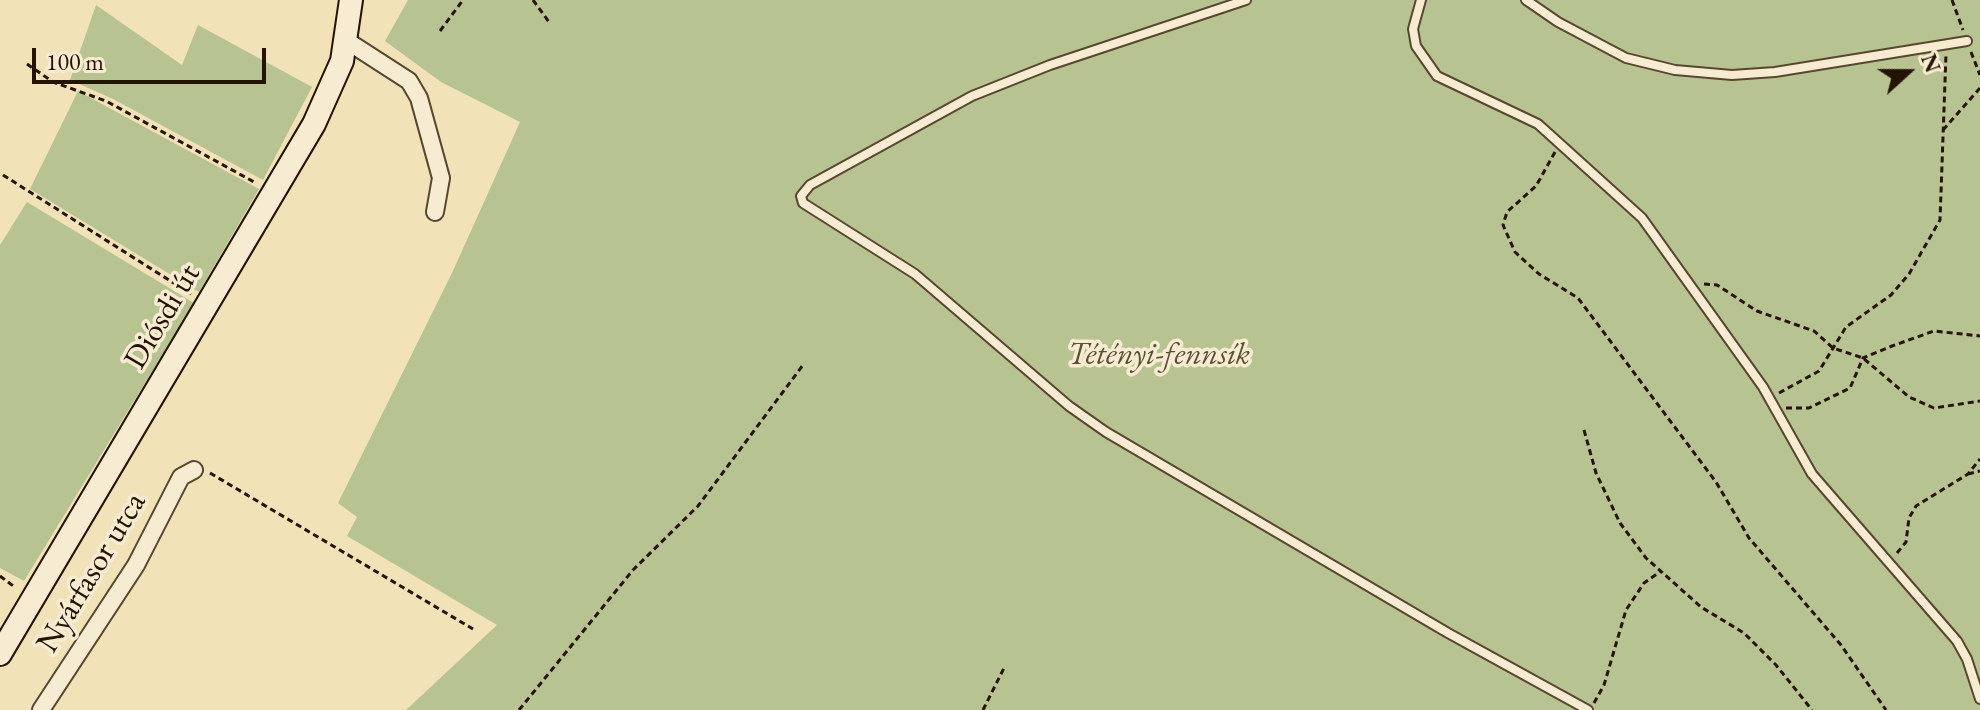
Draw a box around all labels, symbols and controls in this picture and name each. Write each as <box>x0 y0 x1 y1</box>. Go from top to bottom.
scale bar <box>36 32 270 82</box>
north arrow <box>1868 32 1948 112</box>
text: 100 m <box>46 46 104 77</box>
text: N <box>1914 50 1948 77</box>
street label: Diósdi út <box>117 258 209 376</box>
park label: Tétényi-fennsík <box>1068 336 1250 374</box>
street label: Nyárfasor utca <box>29 486 155 660</box>

